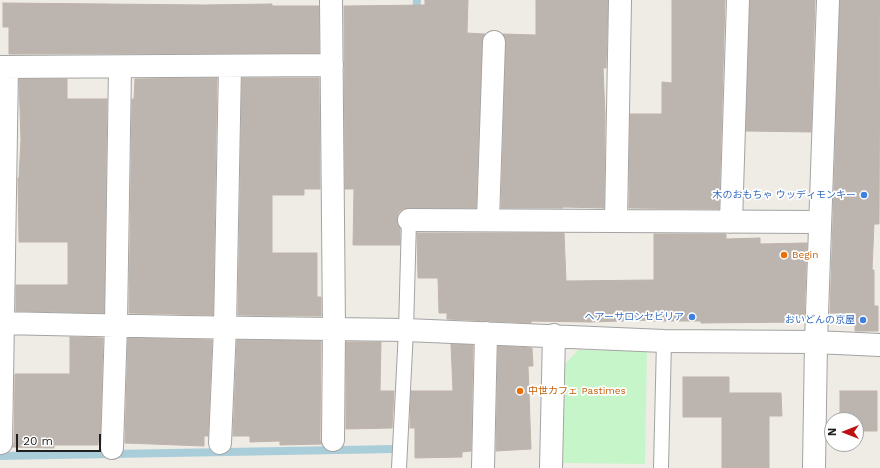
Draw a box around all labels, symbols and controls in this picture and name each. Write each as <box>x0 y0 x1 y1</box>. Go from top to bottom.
place label: 木のおもちゃ ウッディモンキー <box>713 189 856 201</box>
marker: 木のおもちゃ ウッディモンキー <box>859 190 869 200</box>
place label: Begin <box>792 249 818 261</box>
marker: Begin <box>779 250 789 260</box>
place label: ヘアーサロンセビリア <box>585 311 684 323</box>
marker: ヘアーサロンセビリア <box>687 312 697 322</box>
place label: おいどんの京屋 <box>785 314 855 326</box>
marker: おいどんの京屋 <box>858 315 868 325</box>
place label: 中世カフェ Pastimes <box>528 385 626 397</box>
marker: 中世カフェ Pastimes <box>515 386 525 396</box>
north arrow <box>824 412 864 452</box>
scale bar <box>18 426 103 452</box>
text: N <box>826 428 839 436</box>
text: 20 m <box>23 434 53 448</box>

